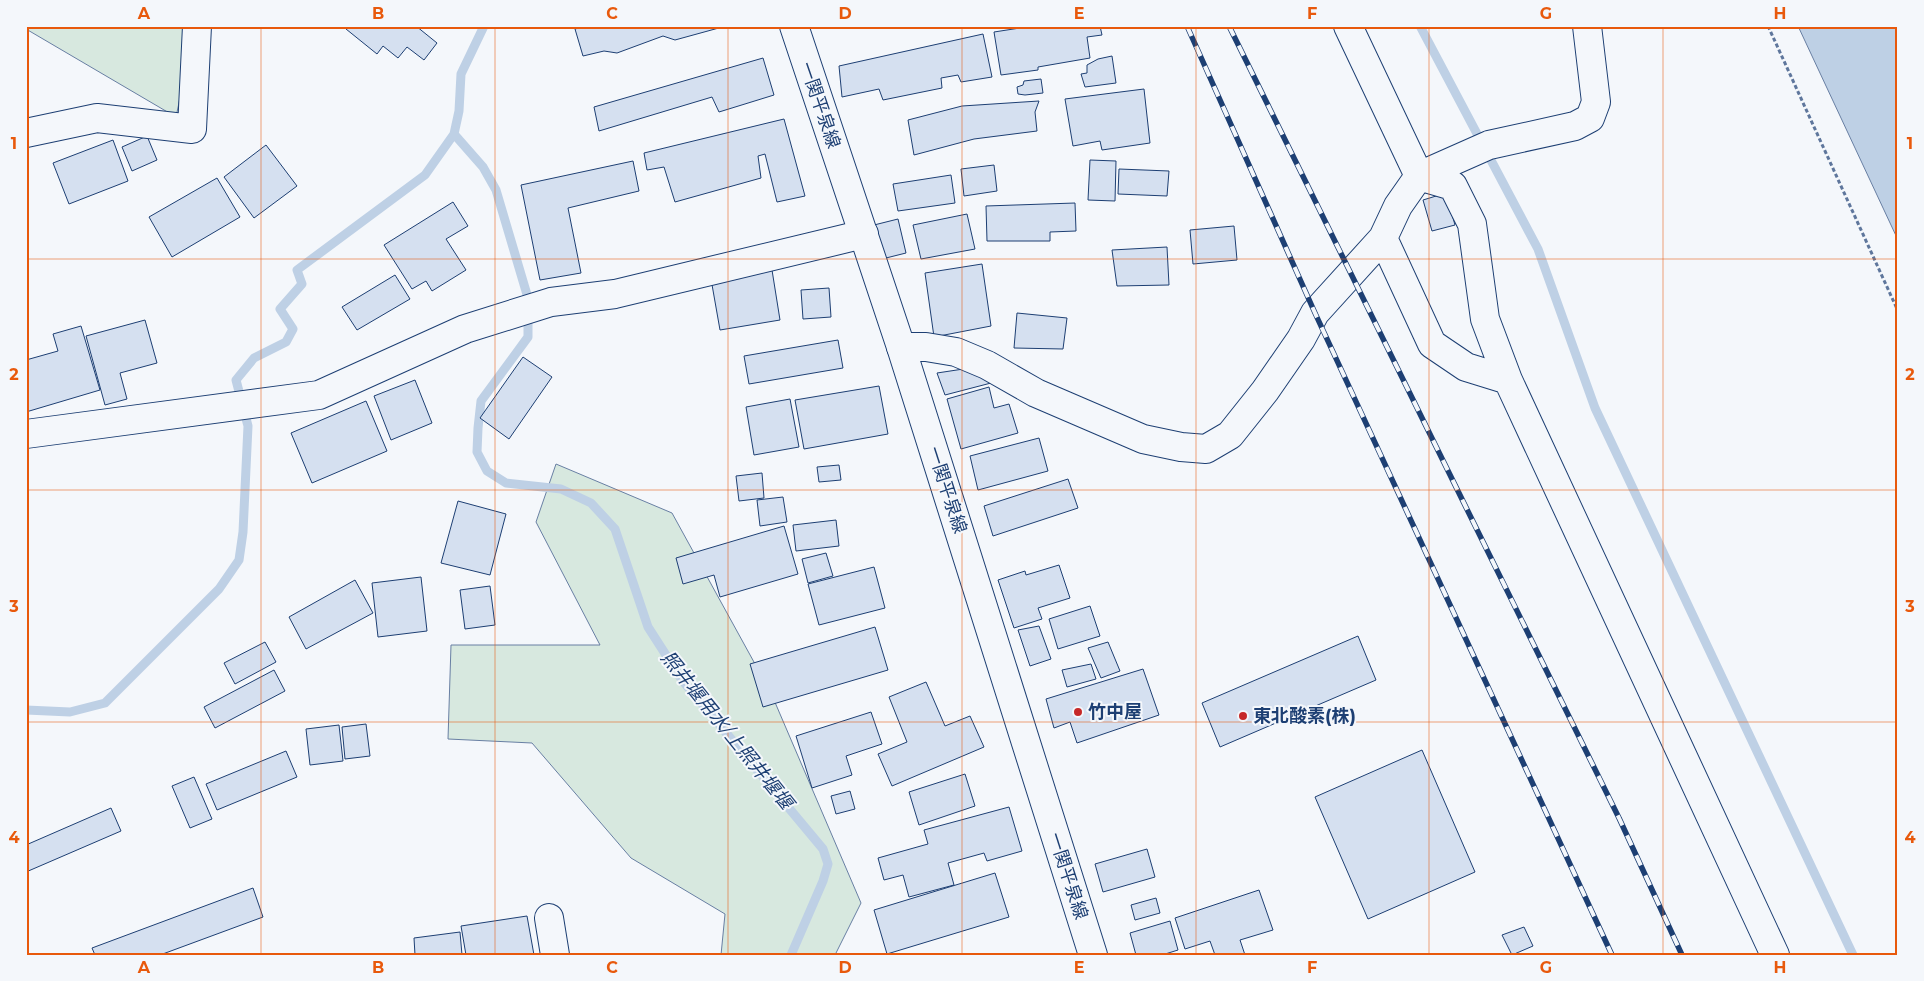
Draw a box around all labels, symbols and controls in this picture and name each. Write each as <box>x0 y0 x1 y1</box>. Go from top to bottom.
text: A <box>137 4 151 23</box>
text: B <box>372 4 384 23</box>
text: C <box>606 4 618 23</box>
text: D <box>838 4 852 23</box>
text: E <box>1074 4 1084 23</box>
text: F <box>1307 4 1317 23</box>
text: G <box>1540 4 1552 23</box>
text: H <box>1774 4 1786 23</box>
street label: 一関平泉線 <box>795 59 845 151</box>
text: 1 <box>11 134 17 153</box>
text: 1 <box>1907 134 1913 153</box>
text: 2 <box>9 365 19 384</box>
text: 2 <box>1905 365 1915 384</box>
street label: 一関平泉線 <box>923 444 971 536</box>
text: 3 <box>8 597 19 616</box>
text: 3 <box>1904 597 1915 616</box>
water label: 照井堰用水/上照井堰堰 <box>656 646 800 816</box>
place label: 竹中屋 <box>1088 701 1142 723</box>
place label: 東北酸素(株) <box>1253 705 1356 727</box>
marker: 竹中屋 <box>1072 706 1084 718</box>
marker: 東北酸素(株) <box>1237 710 1249 722</box>
text: 4 <box>8 828 20 847</box>
text: 4 <box>1904 828 1916 847</box>
street label: 一関平泉線 <box>1044 830 1092 922</box>
text: A <box>137 958 151 977</box>
text: B <box>372 958 384 977</box>
text: C <box>606 958 618 977</box>
text: D <box>838 958 852 977</box>
text: E <box>1074 958 1084 977</box>
text: F <box>1307 958 1317 977</box>
text: G <box>1540 958 1552 977</box>
text: H <box>1774 958 1786 977</box>

